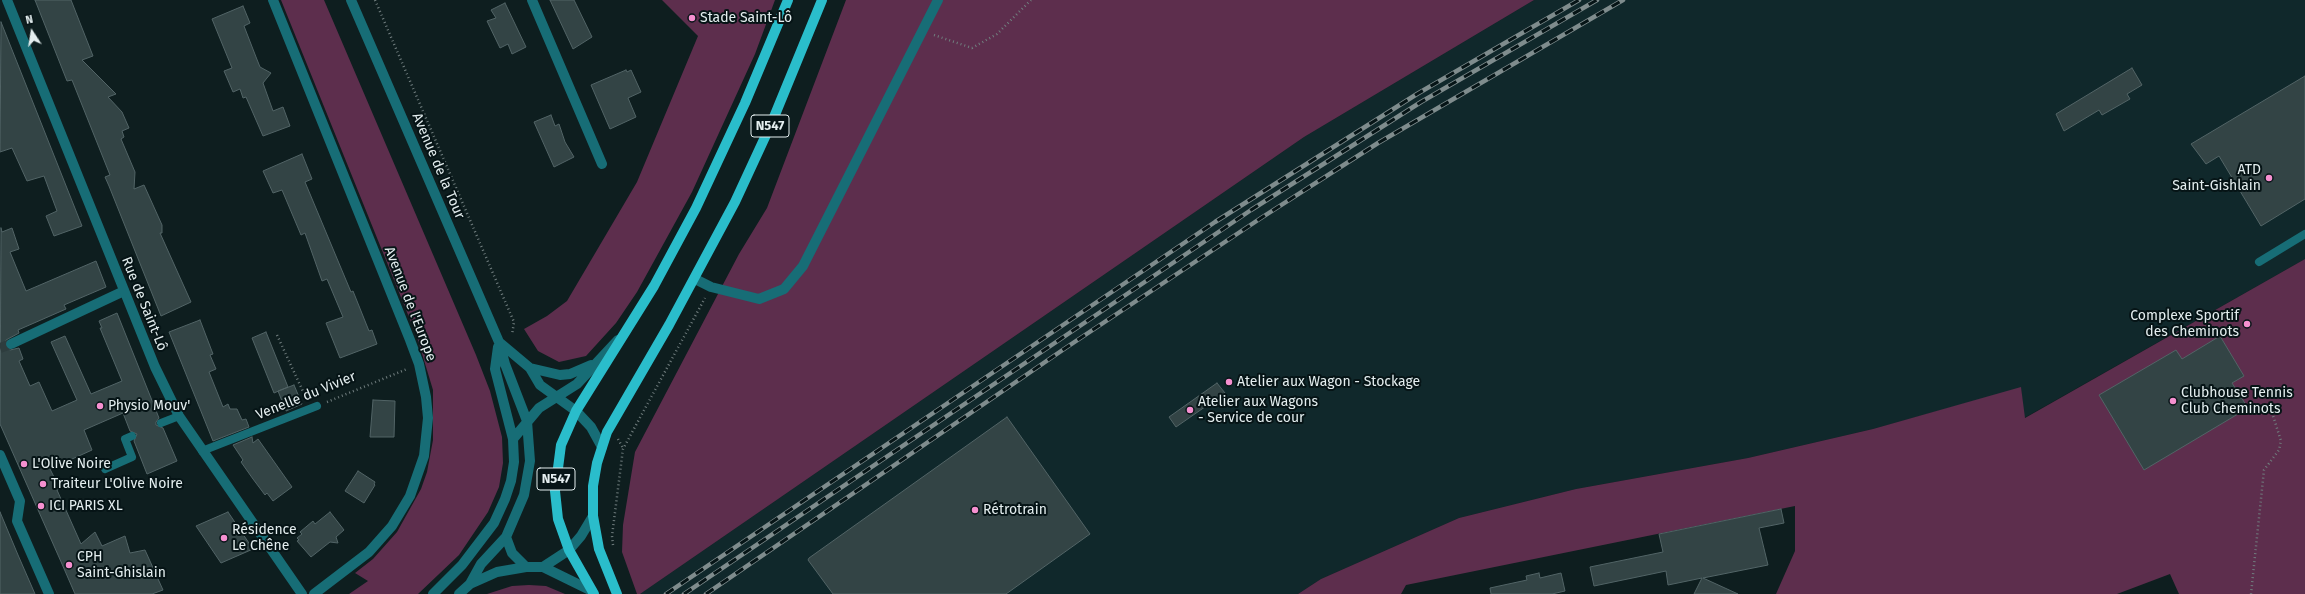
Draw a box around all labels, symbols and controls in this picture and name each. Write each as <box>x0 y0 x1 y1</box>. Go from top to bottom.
place label: Stade Saint-Lô <box>700 10 792 26</box>
north arrow <box>12 12 52 52</box>
text: N <box>24 13 34 27</box>
marker: Stade Saint-Lô <box>687 13 697 23</box>
street label: Avenue de la Tour <box>408 111 468 221</box>
road number: N547 <box>751 115 789 137</box>
place label: ATD Saint-Gishlain <box>2172 162 2261 194</box>
marker: ATD Saint-Gishlain <box>2264 173 2274 183</box>
street label: Avenue de l'Europe <box>380 244 440 364</box>
street label: Rue de Saint-Lô <box>117 254 171 354</box>
place label: Complexe Sportif des Cheminots <box>2130 308 2239 340</box>
marker: Complexe Sportif des Cheminots <box>2242 319 2252 329</box>
street label: Venelle du Vivier <box>254 368 358 424</box>
place label: Atelier aux Wagon - Stockage <box>1237 374 1420 390</box>
marker: Atelier aux Wagon - Stockage <box>1224 377 1234 387</box>
place label: Clubhouse Tennis Club Cheminots <box>2181 385 2293 418</box>
place label: Atelier aux Wagons - Service de cour <box>1198 394 1318 426</box>
marker: Clubhouse Tennis Club Cheminots <box>2168 396 2178 406</box>
place label: Physio Mouv' <box>108 398 190 414</box>
marker: Physio Mouv' <box>95 401 105 411</box>
marker: Atelier aux Wagons - Service de cour <box>1185 405 1195 415</box>
place label: L'Olive Noire <box>32 456 111 472</box>
marker: L'Olive Noire <box>19 459 29 469</box>
road number: N547 <box>537 468 575 490</box>
place label: Traiteur L'Olive Noire <box>51 476 183 492</box>
marker: Traiteur L'Olive Noire <box>38 479 48 489</box>
place label: ICI PARIS XL <box>49 498 123 514</box>
marker: ICI PARIS XL <box>36 501 46 511</box>
place label: Rétrotrain <box>983 502 1047 518</box>
marker: Rétrotrain <box>970 505 980 515</box>
place label: Résidence Le Chêne <box>232 522 297 554</box>
marker: Résidence Le Chêne <box>219 533 229 543</box>
place label: CPH Saint-Ghislain <box>77 549 166 582</box>
marker: CPH Saint-Ghislain <box>64 560 74 570</box>

